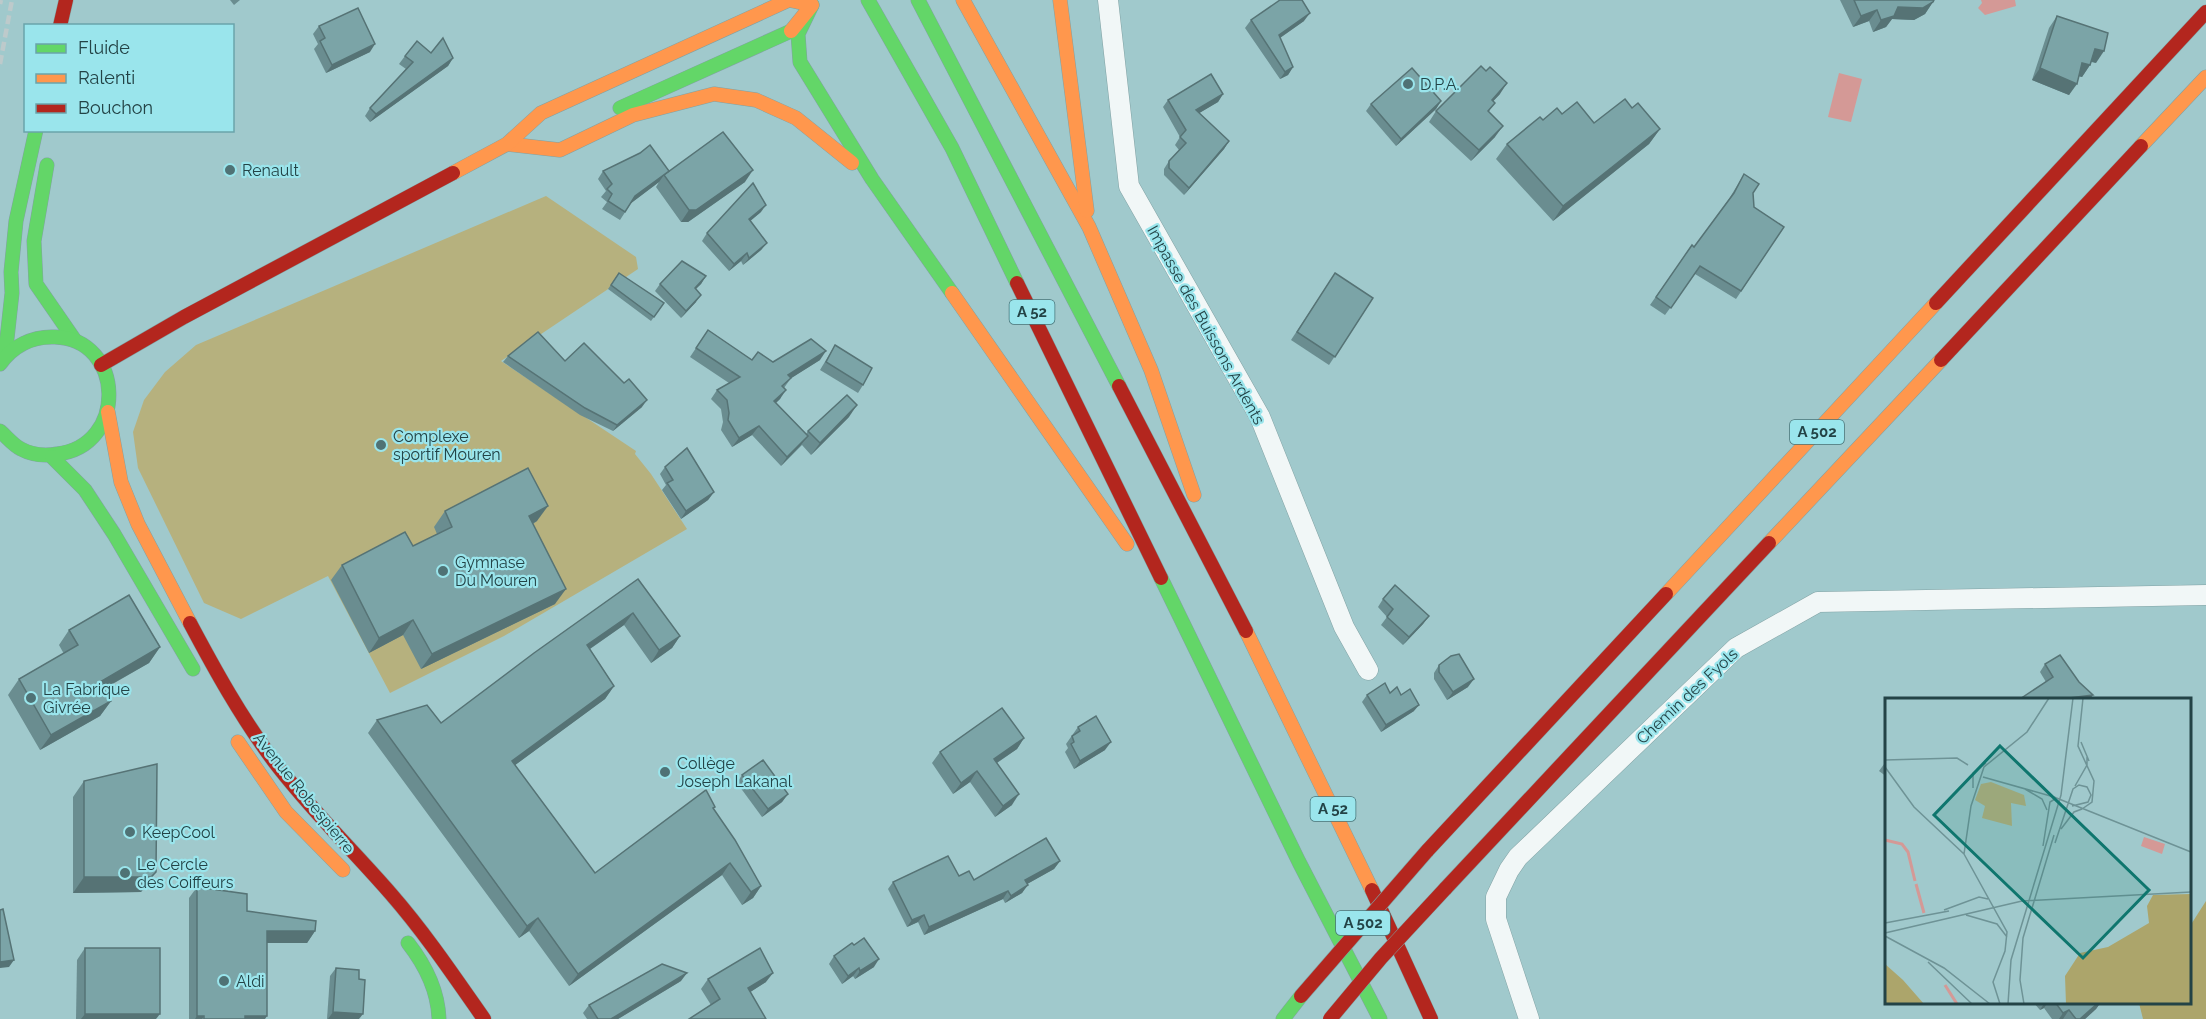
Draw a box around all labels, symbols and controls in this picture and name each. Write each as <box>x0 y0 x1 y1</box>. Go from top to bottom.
legend <box>24 24 234 132</box>
text: Fluide <box>78 37 130 58</box>
text: Ralenti <box>78 67 135 88</box>
place label: D.P.A. <box>1420 75 1460 94</box>
marker: D.P.A. <box>1401 77 1415 91</box>
text: Bouchon <box>78 97 153 118</box>
place label: Renault <box>242 161 299 180</box>
marker: Renault <box>223 163 237 177</box>
street label: Impasse des Buissons Ardents <box>1143 222 1269 428</box>
road number: A 52 <box>1010 300 1054 324</box>
road number: A 502 <box>1790 420 1844 444</box>
place label: Complexe sportif Mouren <box>393 427 501 464</box>
marker: Complexe sportif Mouren <box>374 438 388 452</box>
place label: Gymnase Du Mouren <box>455 553 537 590</box>
marker: Gymnase Du Mouren <box>436 564 450 578</box>
street label: Chemin des Fyols <box>1632 644 1742 748</box>
place label: La Fabrique Givrée <box>43 680 130 717</box>
marker: La Fabrique Givrée <box>24 691 38 705</box>
inset map <box>1885 698 2191 1004</box>
street label: Avenue Robespierre <box>249 729 359 857</box>
place label: Collège Joseph Lakanal <box>677 754 793 791</box>
marker: Collège Joseph Lakanal <box>658 765 672 779</box>
road number: A 52 <box>1310 797 1356 821</box>
place label: KeepCool <box>142 823 215 842</box>
marker: KeepCool <box>123 825 137 839</box>
place label: Le Cercle des Coiffeurs <box>137 855 234 892</box>
marker: Le Cercle des Coiffeurs <box>118 866 132 880</box>
road number: A 502 <box>1336 911 1390 935</box>
place label: Aldi <box>236 972 265 991</box>
marker: Aldi <box>217 974 231 988</box>

